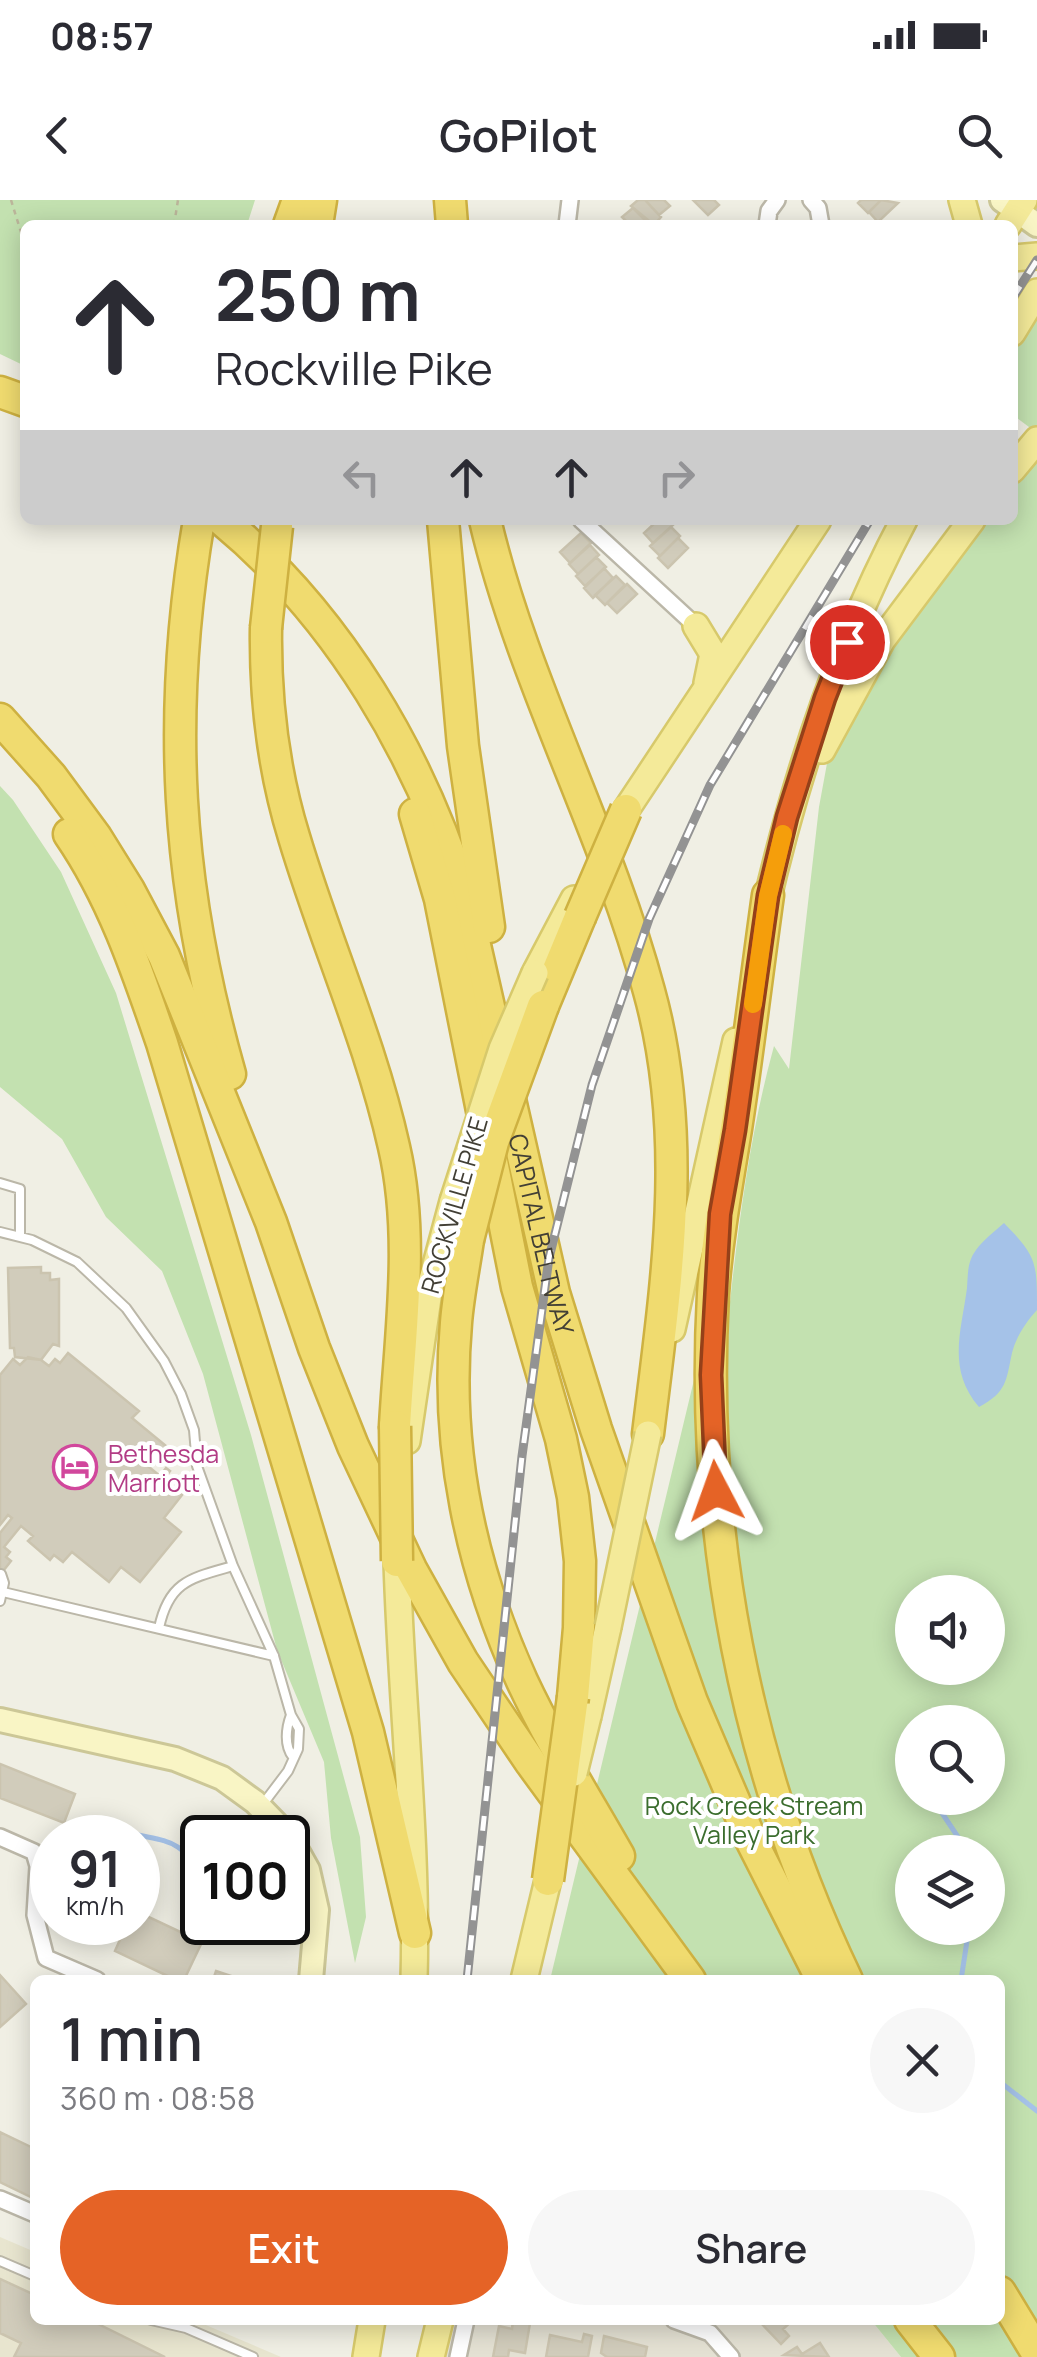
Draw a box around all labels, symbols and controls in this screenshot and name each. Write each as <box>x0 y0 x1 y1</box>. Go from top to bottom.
text: 08:57 <box>50 9 154 61</box>
text: GoPilot <box>439 104 598 166</box>
icon: back <box>30 108 85 163</box>
icon: search <box>952 108 1007 163</box>
text: 250 m <box>215 246 421 342</box>
icon: ahead <box>50 260 180 390</box>
text: Rockville Pike <box>215 337 493 399</box>
icon: left <box>334 450 389 505</box>
icon: ahead <box>439 450 494 505</box>
icon: ahead <box>544 450 599 505</box>
icon: right <box>649 450 704 505</box>
pin <box>805 600 890 685</box>
icon: arrive <box>820 615 875 670</box>
street label: ROCKVILLE PIKE <box>412 1113 496 1297</box>
street label: CAPITAL BELTWAY <box>501 1130 583 1339</box>
place label: Bethesda Marriott <box>108 1436 219 1500</box>
position arrow <box>664 1439 768 1543</box>
hotel icon: Bethesda Marriott <box>52 1444 98 1490</box>
map controls <box>895 1575 1005 1945</box>
button: sound <box>895 1575 1005 1685</box>
button: search <box>895 1705 1005 1815</box>
park label: Rock Creek Stream Valley Park <box>645 1788 863 1852</box>
speed limit sign: 100 <box>180 1815 310 1945</box>
text: 91 <box>69 1834 121 1902</box>
button: layers <box>895 1835 1005 1945</box>
text: km/h <box>66 1888 124 1923</box>
text: 1 min <box>60 1997 203 2079</box>
button: close <box>870 2008 975 2113</box>
text: 360 m · 08:58 <box>60 2076 255 2120</box>
button: Exit <box>60 2190 508 2305</box>
button: Share <box>528 2190 975 2305</box>

